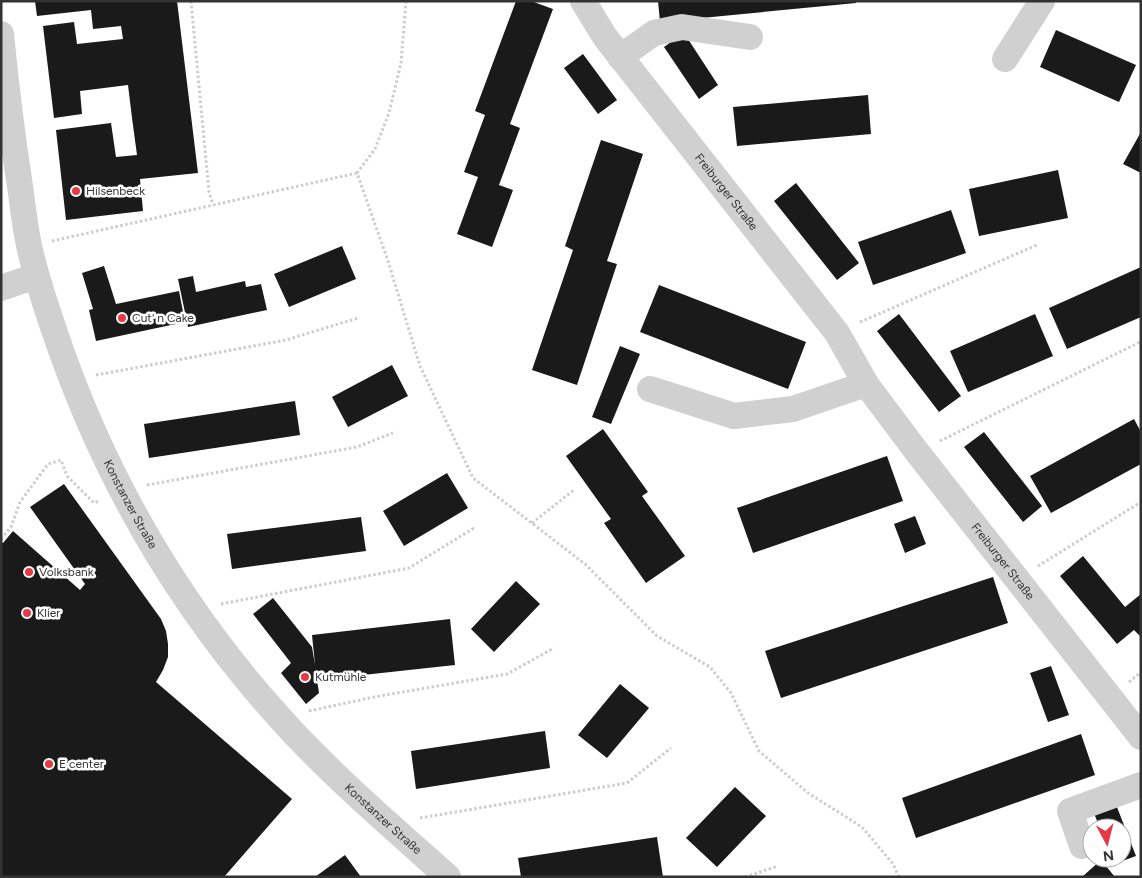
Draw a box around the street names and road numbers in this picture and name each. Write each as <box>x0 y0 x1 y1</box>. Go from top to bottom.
street label: Freiburger Straße <box>692 151 761 233</box>
street label: Konstanzer Straße <box>101 458 160 551</box>
street label: Freiburger Straße <box>968 520 1038 603</box>
street label: Konstanzer Straße <box>342 780 425 857</box>

